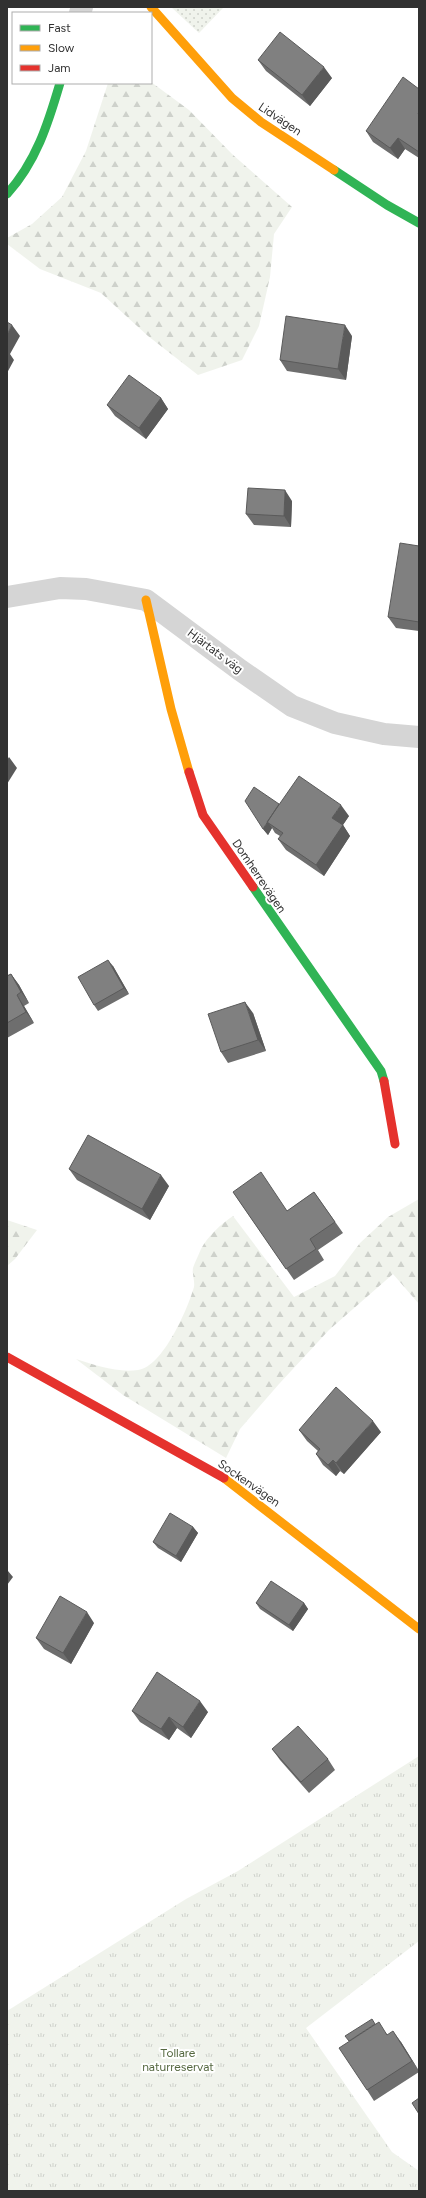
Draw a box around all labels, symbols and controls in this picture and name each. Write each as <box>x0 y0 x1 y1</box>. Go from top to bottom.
legend <box>12 12 152 84</box>
text: Fast <box>48 21 71 35</box>
text: Slow <box>48 41 75 55</box>
text: Jam <box>48 61 71 75</box>
street label: Lidvägen <box>256 100 304 139</box>
street label: Hjärtats väg <box>185 626 245 676</box>
street label: Domherrevägen <box>229 837 289 916</box>
street label: Sockenvägen <box>215 1457 283 1510</box>
park label: Tollare naturreservat <box>142 2046 214 2074</box>

